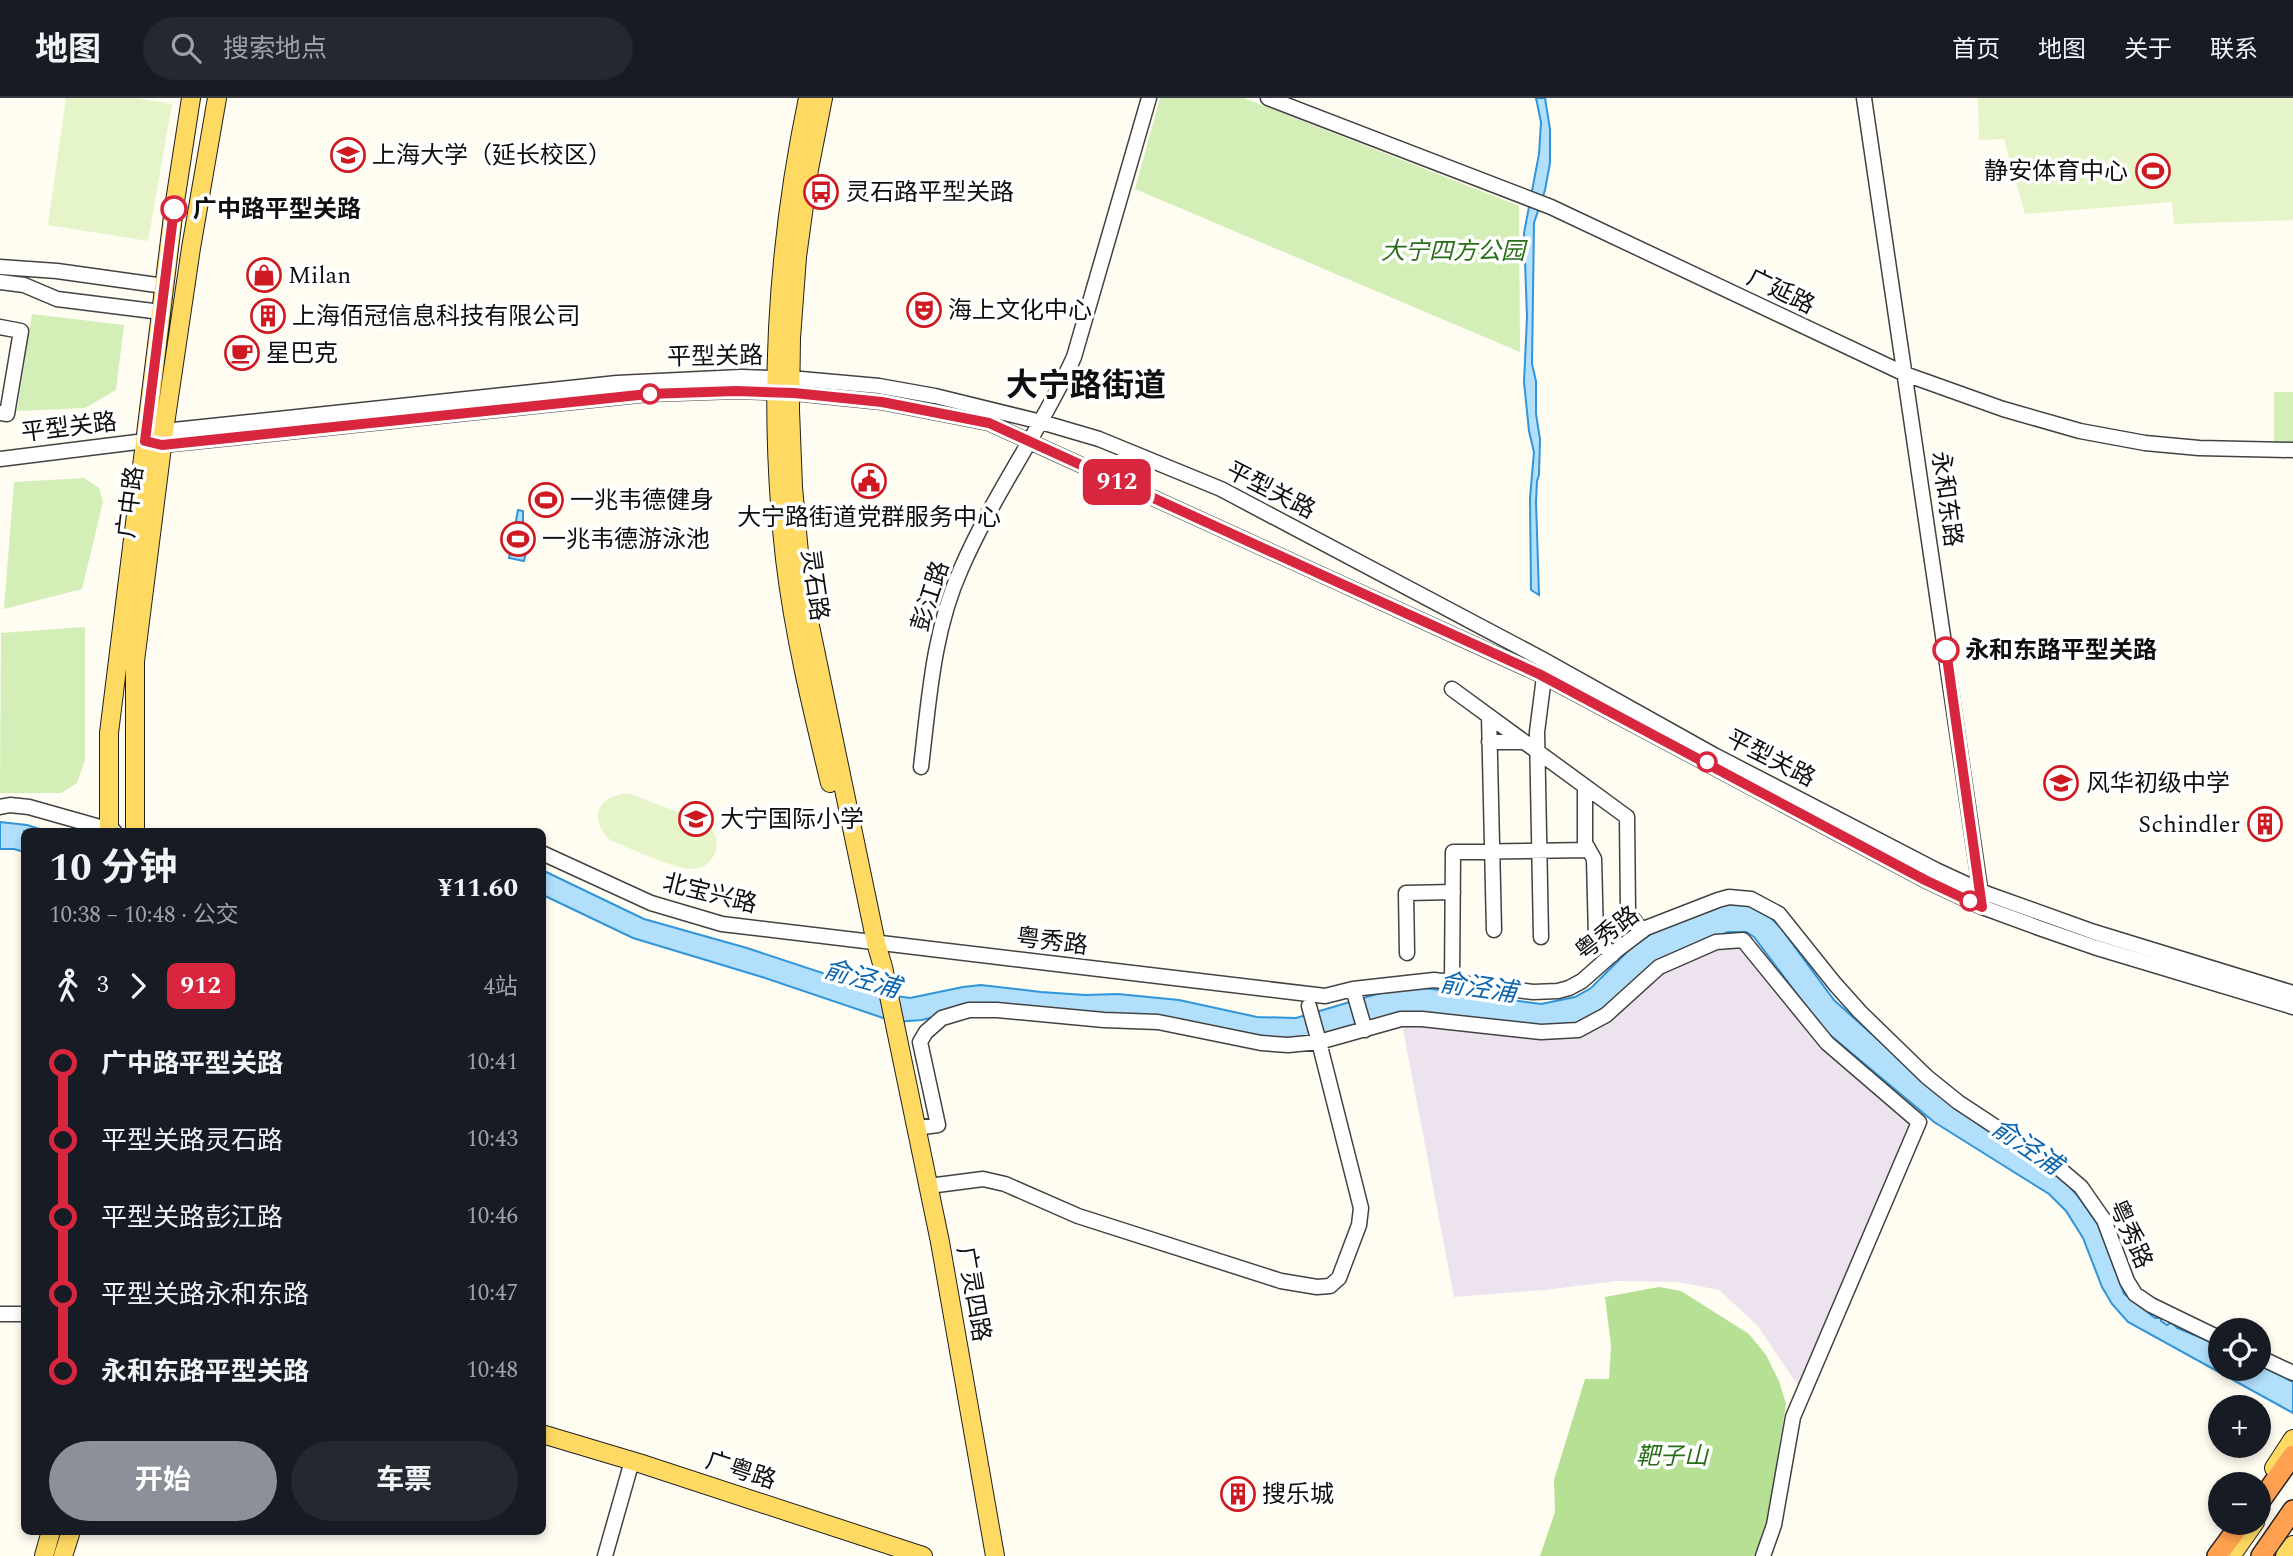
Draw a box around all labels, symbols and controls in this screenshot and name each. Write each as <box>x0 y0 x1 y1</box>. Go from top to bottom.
search box <box>143 17 633 80</box>
text: 地图 <box>35 25 101 75</box>
icon: search <box>167 29 205 67</box>
text: 搜索地点 <box>223 29 327 69</box>
text: 首页 <box>1952 32 2000 68</box>
text: 地图 <box>2038 32 2086 68</box>
text: 关于 <box>2124 32 2172 68</box>
text: 联系 <box>2210 32 2258 68</box>
school or university icon: 上海大学（延长校区） <box>329 136 367 174</box>
place label: 上海大学（延长校区） <box>372 138 612 174</box>
sports icon: 静安体育中心 <box>2134 152 2172 190</box>
place label: 静安体育中心 <box>1984 154 2128 190</box>
bus stop icon: 灵石路平型关路 <box>802 173 840 211</box>
place label: 灵石路平型关路 <box>846 175 1014 211</box>
place label: 广中路平型关路 <box>193 192 361 228</box>
marker: 广中路平型关路 <box>161 196 187 222</box>
park label: 大宁四方公园 <box>1381 234 1528 270</box>
shop icon: Milan <box>245 256 283 294</box>
place label: Milan <box>288 258 351 294</box>
street label: 广延路 <box>1740 260 1821 324</box>
theatre icon: 海上文化中心 <box>905 291 943 329</box>
place label: 海上文化中心 <box>948 293 1092 329</box>
building icon: 上海佰冠信息科技有限公司 <box>249 297 287 335</box>
place label: 上海佰冠信息科技有限公司 <box>292 299 580 335</box>
cafe icon: 星巴克 <box>223 334 261 372</box>
place label: 星巴克 <box>266 336 338 372</box>
street label: 平型关路 <box>667 338 763 376</box>
district label: 大宁路街道 <box>1006 362 1166 411</box>
unlabelled marker <box>640 384 660 404</box>
street label: 平型关路 <box>19 404 119 452</box>
street label: 永和东路 <box>1922 449 1971 549</box>
street label: 平型关路 <box>1220 453 1321 529</box>
line badge: 912 <box>1077 459 1157 505</box>
public building icon: 大宁路街道党群服务中心 <box>850 462 888 500</box>
street label: 广中路 <box>109 464 153 540</box>
text: 912 <box>1097 464 1137 500</box>
sports icon: 一兆韦德健身 <box>527 481 565 519</box>
place label: 一兆韦德健身 <box>570 483 714 519</box>
place label: 大宁路街道党群服务中心 <box>737 500 1001 536</box>
sports icon: 一兆韦德游泳池 <box>499 520 537 558</box>
place label: 一兆韦德游泳池 <box>542 522 710 558</box>
street label: 灵石路 <box>791 547 837 623</box>
street label: 彭江路 <box>903 557 959 636</box>
place label: 永和东路平型关路 <box>1965 633 2157 669</box>
marker: 永和东路平型关路 <box>1933 637 1959 663</box>
street label: 平型关路 <box>1720 721 1821 797</box>
unlabelled marker <box>1697 752 1717 772</box>
school or university icon: 风华初级中学 <box>2042 764 2080 802</box>
place label: 风华初级中学 <box>2086 766 2230 802</box>
school or university icon: 大宁国际小学 <box>677 800 715 838</box>
place label: 大宁国际小学 <box>720 802 864 838</box>
building icon: Schindler <box>2246 805 2284 843</box>
place label: Schindler <box>2138 807 2240 843</box>
text: 10 分钟 <box>49 840 177 898</box>
street label: 北宝兴路 <box>659 865 761 923</box>
text: ¥11.60 <box>438 868 518 908</box>
unlabelled marker <box>1960 891 1980 911</box>
text: 10:38 – 10:48 · 公交 <box>49 898 239 933</box>
street label: 粤秀路 <box>1568 898 1647 970</box>
street label: 粤秀路 <box>1014 920 1090 964</box>
water label: 俞泾浦 <box>819 949 909 1010</box>
water label: 俞泾浦 <box>1436 963 1523 1014</box>
icon: walk <box>49 967 87 1005</box>
icon: forward <box>119 967 157 1005</box>
text: 3 <box>97 968 109 1003</box>
text: 912 <box>181 968 221 1004</box>
text: 4站 <box>484 970 518 1005</box>
text: 广中路平型关路 <box>101 1044 283 1084</box>
text: 10:41 <box>466 1045 518 1080</box>
water label: 俞泾浦 <box>1983 1108 2073 1187</box>
text: 平型关路灵石路 <box>101 1121 283 1161</box>
text: 10:43 <box>466 1122 518 1157</box>
street label: 粤秀路 <box>2099 1194 2161 1275</box>
text: 平型关路彭江路 <box>101 1198 283 1238</box>
text: 10:46 <box>466 1199 518 1234</box>
street label: 广灵四路 <box>947 1244 999 1345</box>
text: 平型关路永和东路 <box>101 1275 309 1315</box>
text: 10:47 <box>466 1276 518 1311</box>
map controls <box>2208 1318 2271 1535</box>
button: locate <box>2208 1318 2271 1381</box>
text: 永和东路平型关路 <box>101 1352 309 1392</box>
text: 10:48 <box>466 1353 518 1388</box>
button: + <box>2208 1395 2271 1458</box>
park label: 靶子山 <box>1636 1439 1710 1475</box>
button: 开始 <box>49 1441 277 1521</box>
button: 车票 <box>291 1441 518 1521</box>
street label: 广粤路 <box>701 1443 780 1499</box>
button: − <box>2208 1472 2271 1535</box>
building icon: 搜乐城 <box>1219 1475 1257 1513</box>
place label: 搜乐城 <box>1262 1477 1334 1513</box>

